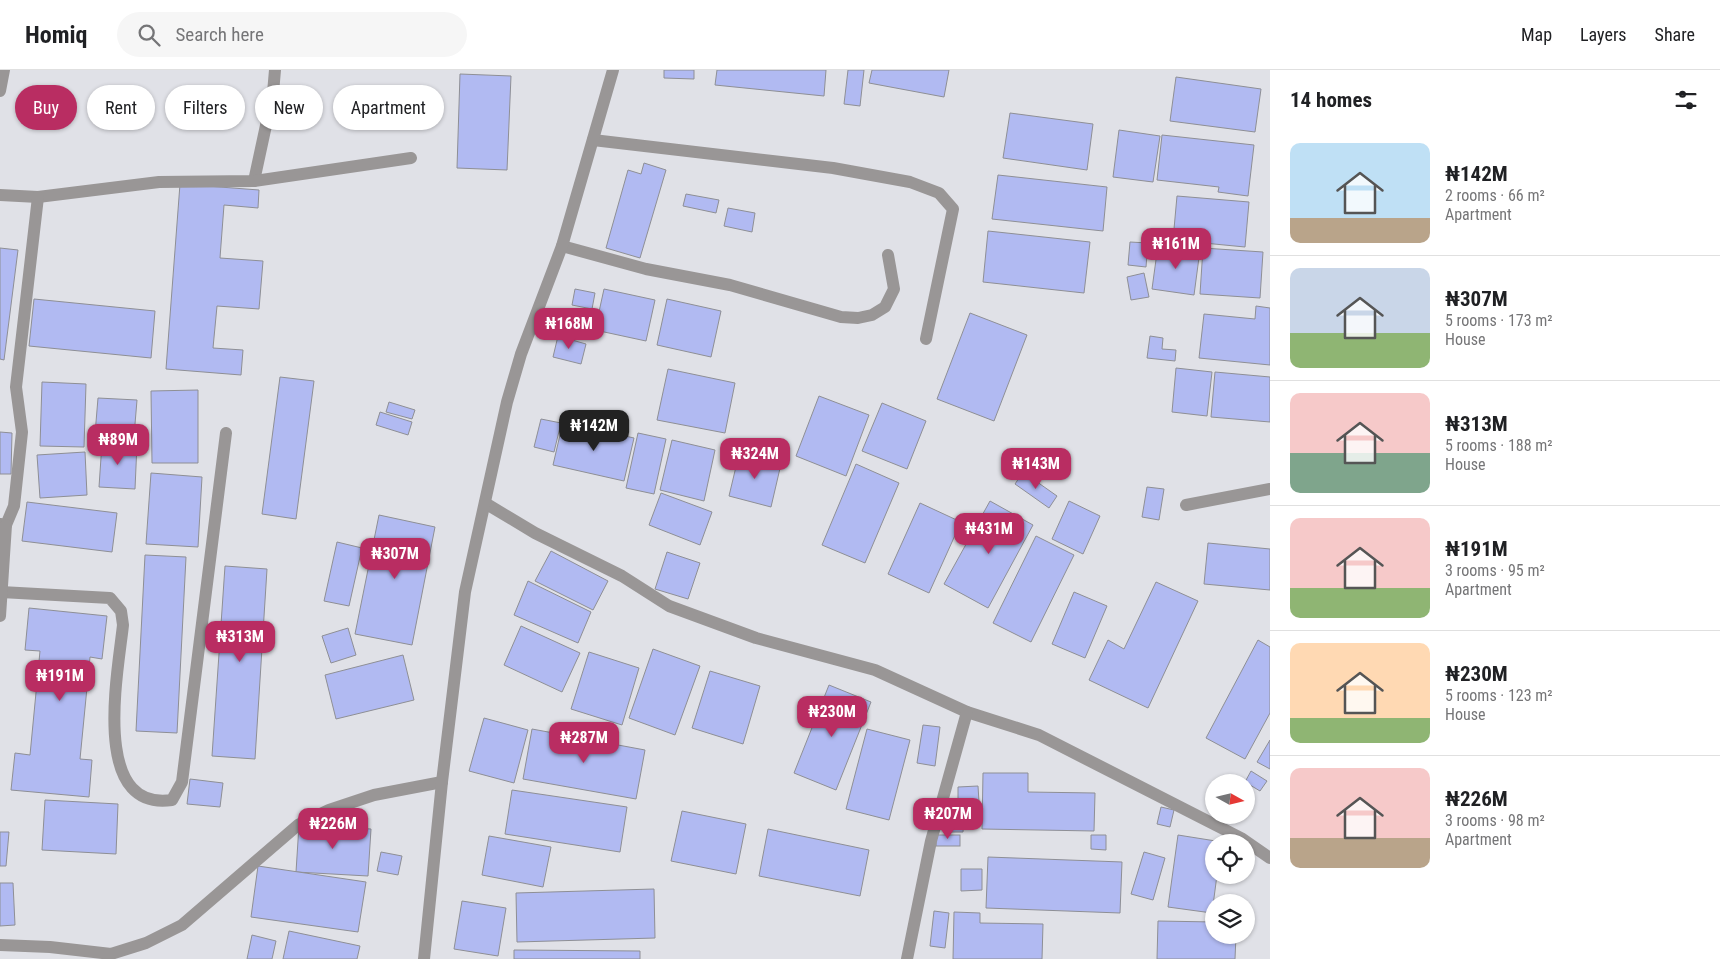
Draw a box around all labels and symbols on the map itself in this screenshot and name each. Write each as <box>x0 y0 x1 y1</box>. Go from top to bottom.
pin: ₦161M <box>1141 228 1211 270</box>
pin: ₦168M <box>534 308 604 350</box>
pin: ₦142M <box>559 410 629 452</box>
pin: ₦89M <box>88 424 148 466</box>
pin: ₦324M <box>720 438 790 480</box>
pin: ₦143M <box>1001 448 1071 490</box>
pin: ₦431M <box>954 512 1024 555</box>
pin: ₦307M <box>360 538 430 580</box>
pin: ₦313M <box>205 620 275 663</box>
pin: ₦191M <box>25 660 95 702</box>
pin: ₦230M <box>797 696 867 738</box>
pin: ₦287M <box>549 722 619 764</box>
north arrow <box>1205 774 1255 824</box>
pin: ₦207M <box>913 798 983 840</box>
pin: ₦226M <box>298 808 368 850</box>

